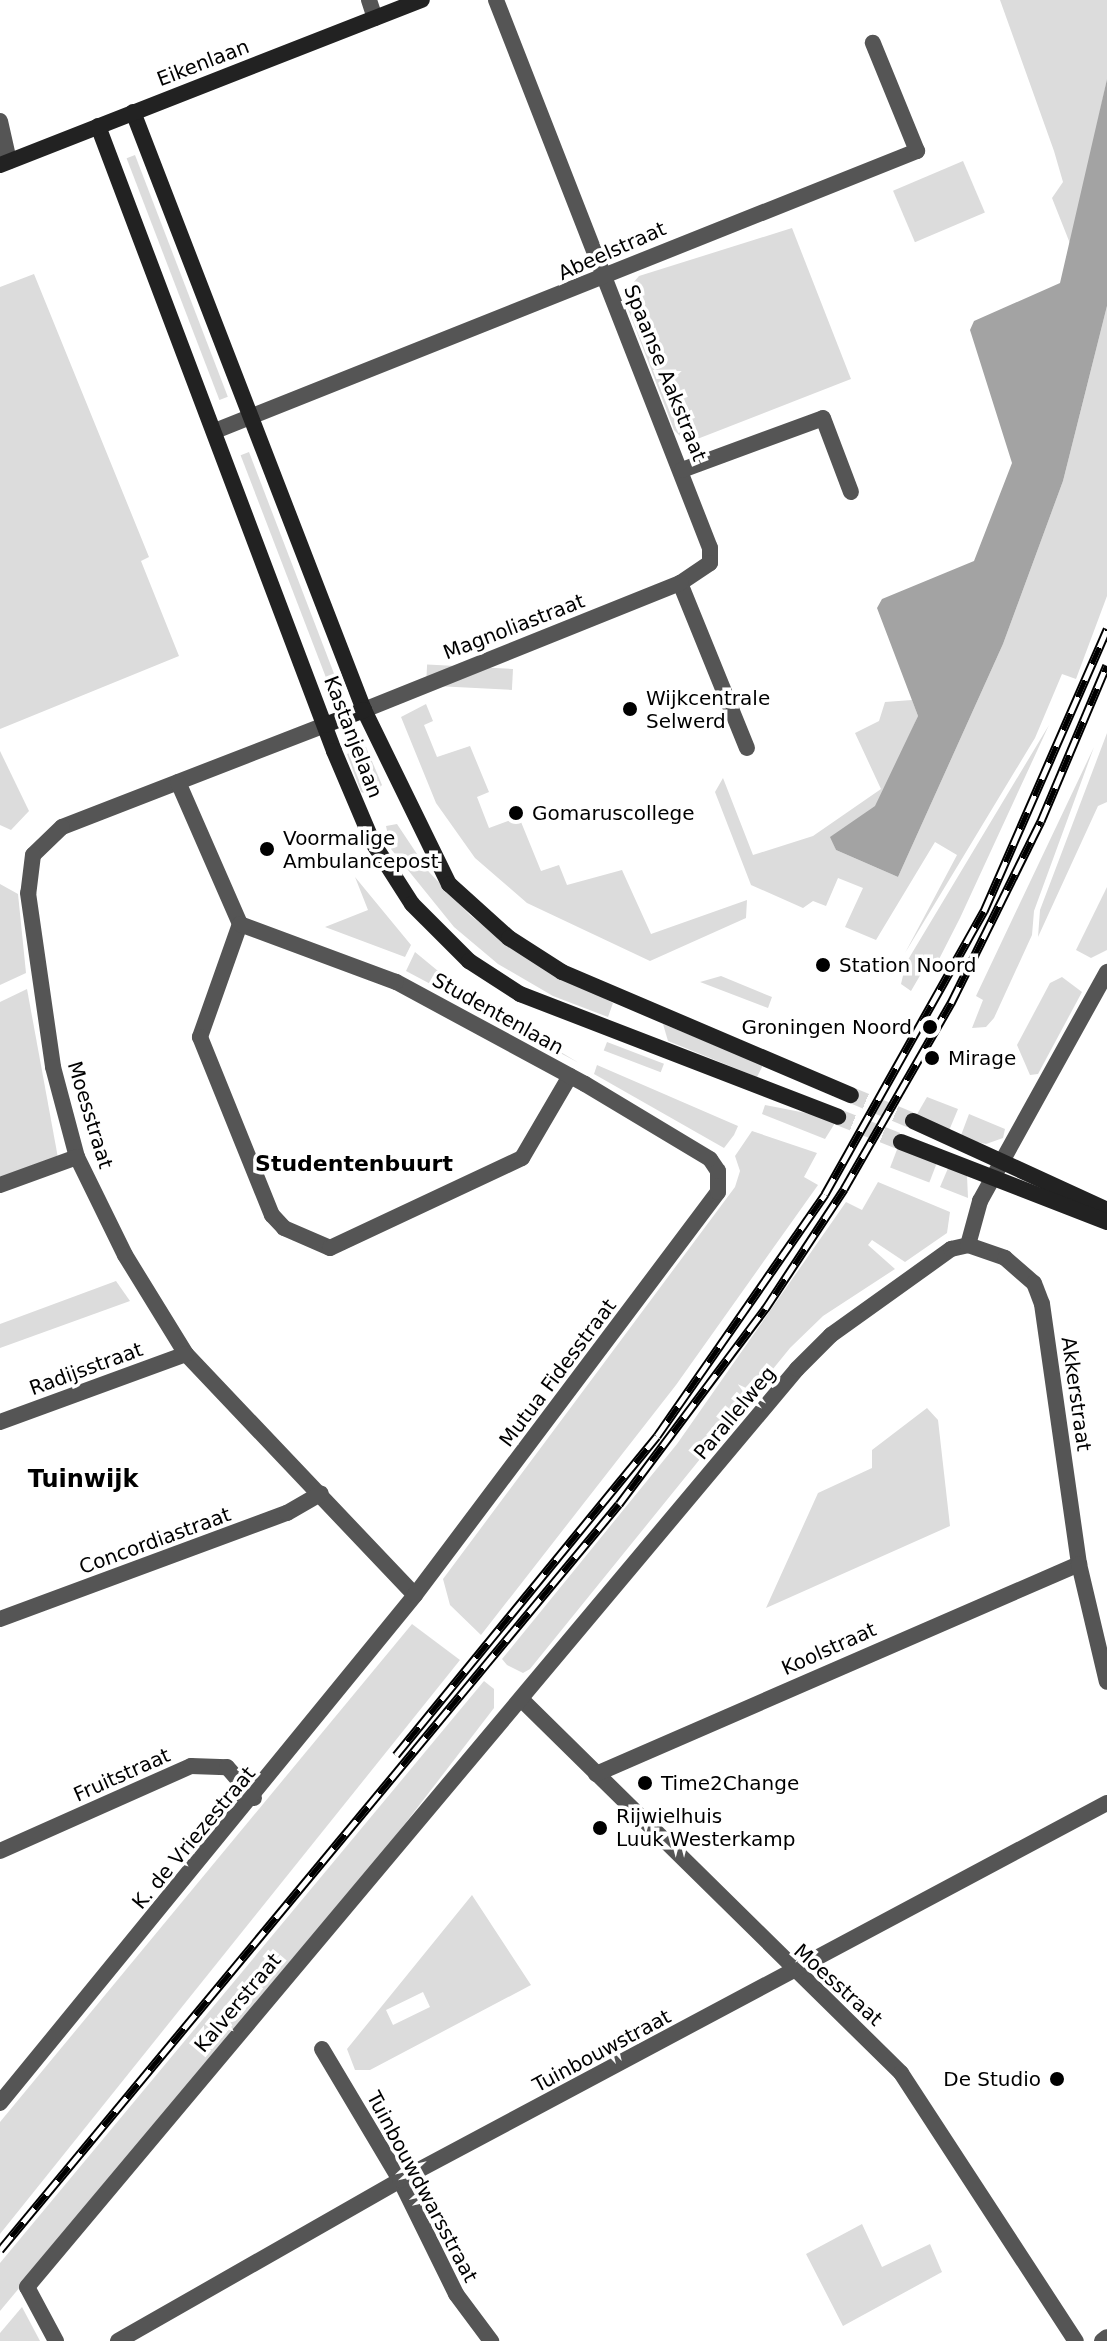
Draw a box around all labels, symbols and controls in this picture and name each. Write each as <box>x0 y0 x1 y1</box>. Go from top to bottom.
street label: Eikenlaan <box>154 34 252 92</box>
street label: Abeelstraat <box>554 217 670 285</box>
street label: Spaanse Aakstraat <box>619 281 711 465</box>
street label: Magnoliastraat <box>440 589 588 665</box>
street label: Kastanjelaan <box>319 673 387 801</box>
place label: Wijkcentrale Selwerd <box>646 686 770 733</box>
marker: Wijkcentrale Selwerd <box>621 700 639 718</box>
place label: Gomaruscollege <box>532 801 694 825</box>
marker: Gomaruscollege <box>507 804 525 822</box>
place label: Voormalige Ambulancepost <box>283 826 439 873</box>
marker: Voormalige Ambulancepost <box>258 840 276 858</box>
place label: Station Noord <box>839 953 976 977</box>
marker: Station Noord <box>814 956 832 974</box>
street label: Studentenlaan <box>428 968 568 1060</box>
place label: Groningen Noord <box>742 1015 912 1039</box>
marker: Groningen Noord <box>919 1016 941 1038</box>
place label: Mirage <box>948 1046 1016 1070</box>
marker: Mirage <box>923 1049 941 1067</box>
street label: Moesstraat <box>62 1058 118 1172</box>
district label: Studentenbuurt <box>255 1151 453 1177</box>
street label: Mutua Fidesstraat <box>495 1294 621 1452</box>
street label: Akkerstraat <box>1056 1335 1096 1453</box>
street label: Radijsstraat <box>26 1337 146 1401</box>
street label: Parallelweg <box>689 1362 781 1464</box>
district label: Tuinwijk <box>28 1466 138 1494</box>
street label: Concordiastraat <box>76 1502 234 1580</box>
street label: Koolstraat <box>778 1618 880 1680</box>
street label: Fruitstraat <box>70 1743 174 1807</box>
street label: K. de Vriezestraat <box>127 1762 261 1914</box>
place label: Time2Change <box>661 1771 799 1795</box>
marker: Time2Change <box>636 1774 654 1792</box>
place label: Rijwielhuis Luuk Westerkamp <box>616 1804 795 1851</box>
marker: Rijwielhuis Luuk Westerkamp <box>591 1819 609 1837</box>
street label: Moesstraat <box>789 1939 887 2031</box>
street label: Kalverstraat <box>190 1949 286 2057</box>
street label: Tuinbouwstraat <box>529 2005 675 2097</box>
place label: De Studio <box>943 2067 1041 2091</box>
marker: De Studio <box>1048 2070 1066 2088</box>
street label: Tuinbouwdwarsstraat <box>361 2087 483 2287</box>

